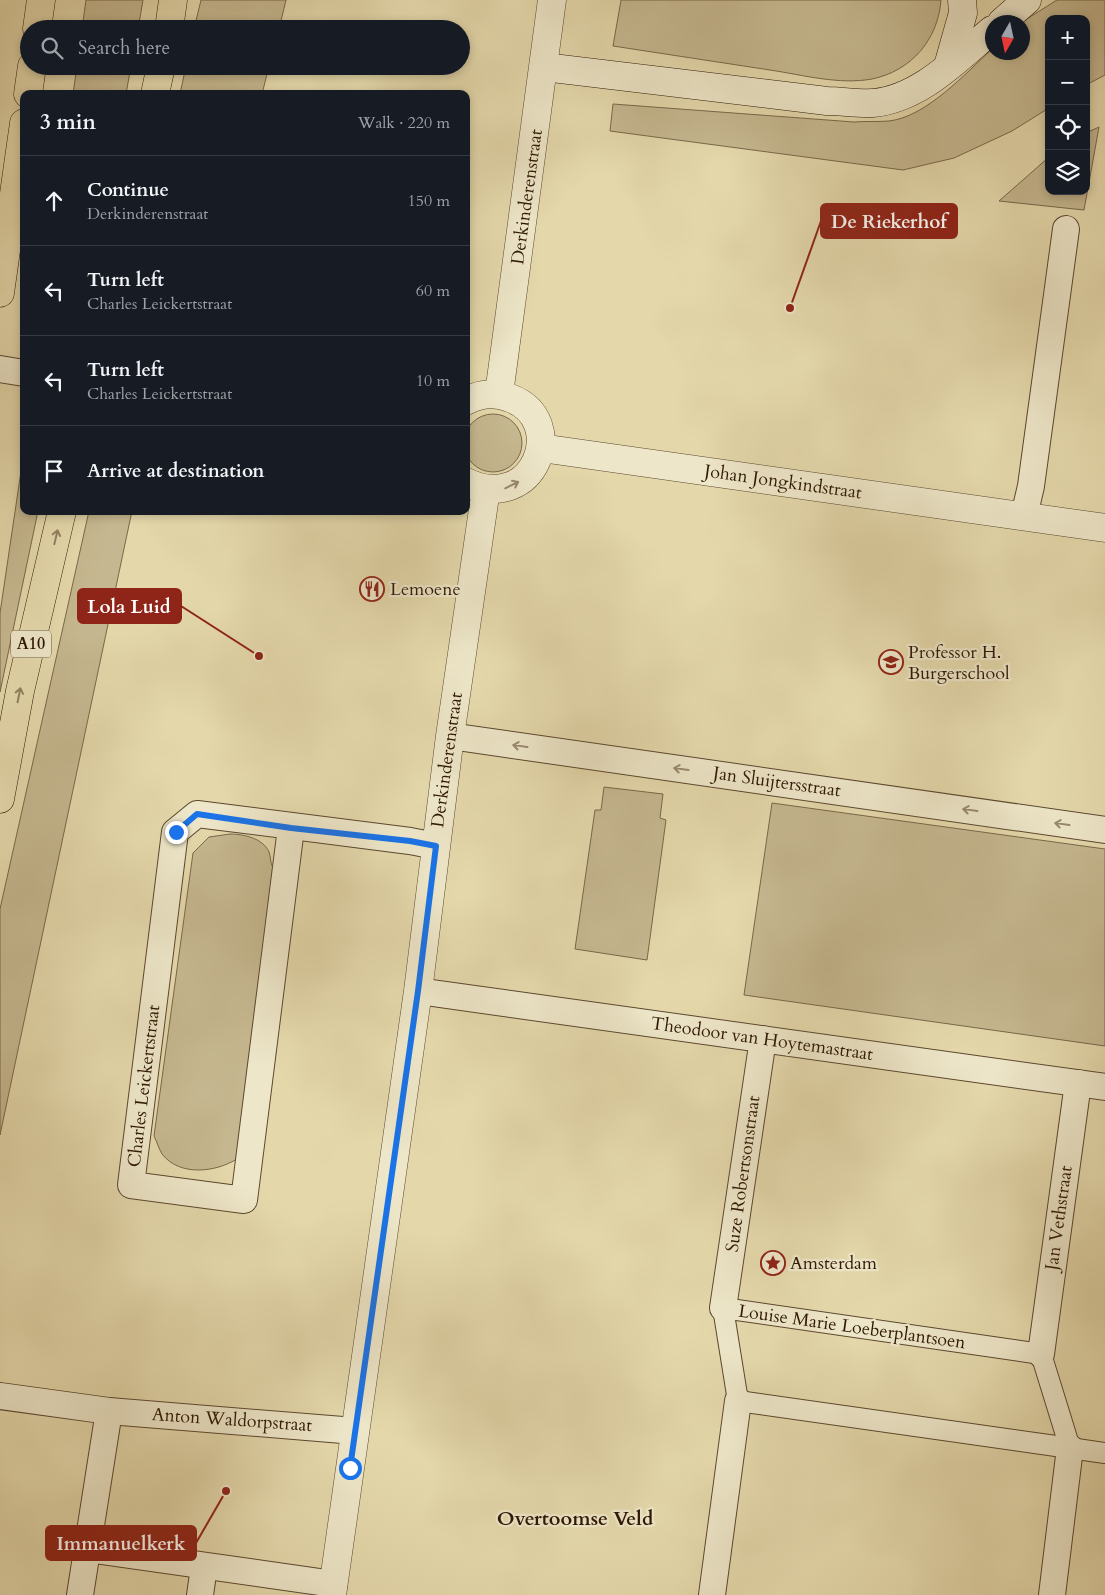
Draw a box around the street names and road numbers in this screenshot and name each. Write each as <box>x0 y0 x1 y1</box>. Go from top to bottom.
street label: Derkinderenstraat <box>505 127 549 266</box>
street label: Johan Jongkindstraat <box>700 458 864 505</box>
road number: A10 <box>11 630 51 658</box>
street label: Derkinderenstraat <box>425 690 469 829</box>
street label: Jan Sluijtersstraat <box>709 760 843 803</box>
street label: Charles Leickertstraat <box>122 1003 166 1169</box>
street label: Theodoor van Hoytemastraat <box>649 1011 875 1067</box>
street label: Suze Robertsonstraat <box>720 1094 766 1254</box>
street label: Jan Vethstraat <box>1039 1164 1079 1275</box>
street label: Louise Marie Loeberplantsoen <box>737 1299 968 1355</box>
street label: Anton Waldorpstraat <box>151 1402 313 1438</box>

